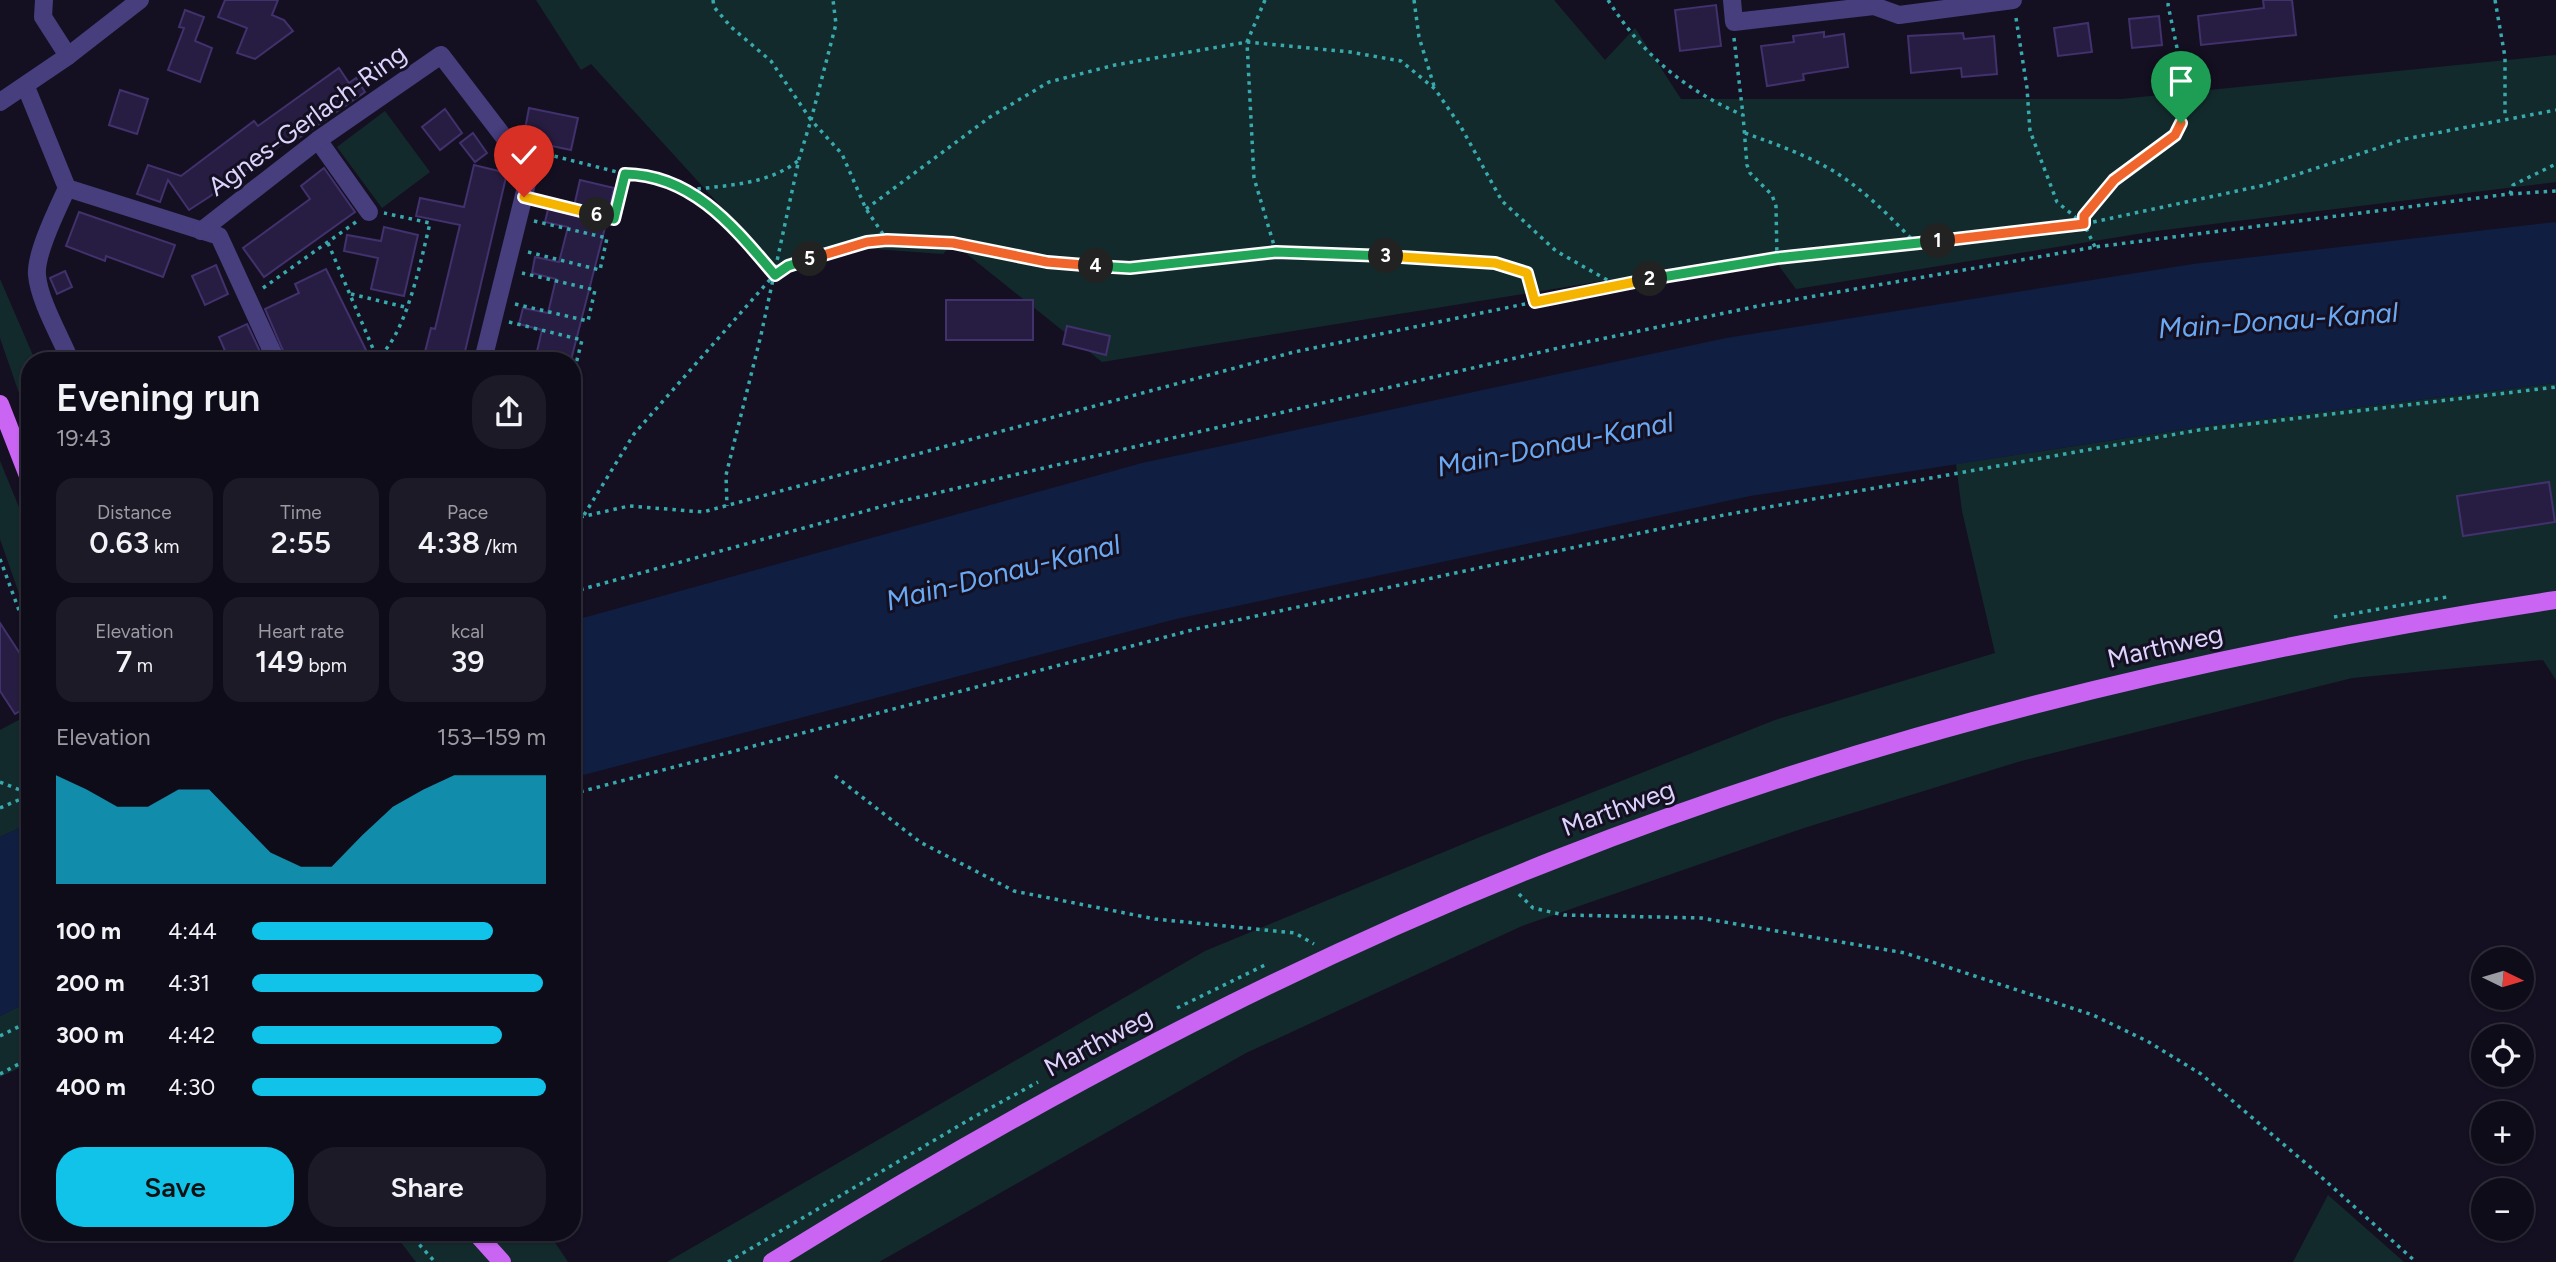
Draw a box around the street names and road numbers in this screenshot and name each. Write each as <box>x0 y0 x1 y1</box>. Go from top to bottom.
street label: Agnes-Gerlach-Ring <box>201 37 413 203</box>
street label: Marthweg <box>2104 617 2226 675</box>
street label: Marthweg <box>1557 773 1679 843</box>
street label: Marthweg <box>1039 1000 1157 1084</box>

